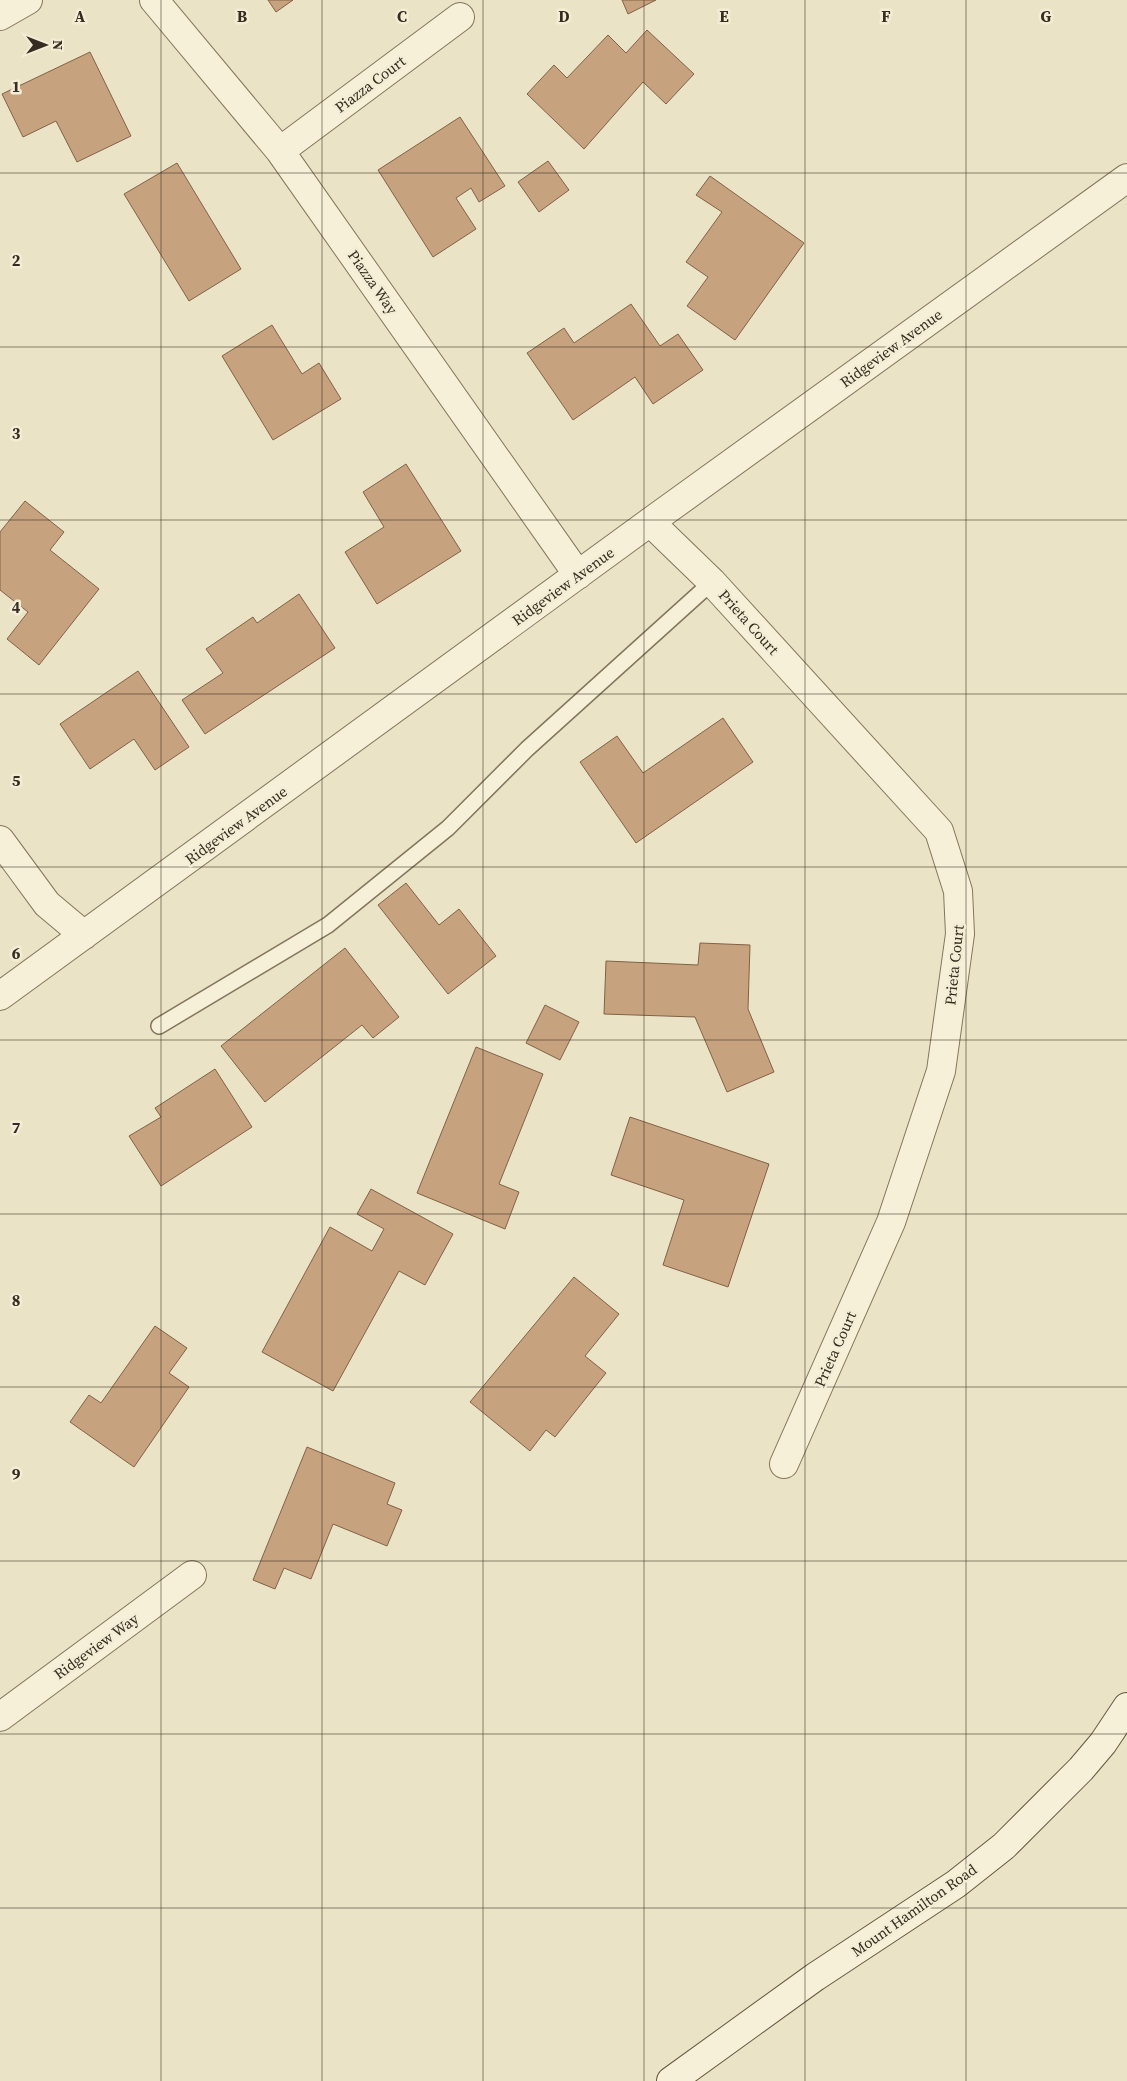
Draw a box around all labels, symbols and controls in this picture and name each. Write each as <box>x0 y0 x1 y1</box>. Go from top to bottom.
text: A <box>75 5 86 27</box>
text: B <box>237 5 248 27</box>
text: C <box>397 5 407 27</box>
text: D <box>558 5 570 27</box>
text: E <box>719 5 729 27</box>
text: F <box>881 5 891 27</box>
text: G <box>1041 5 1052 27</box>
north arrow <box>20 20 70 70</box>
text: N <box>48 40 68 50</box>
street label: Piazza Court <box>330 50 410 118</box>
text: 1 <box>12 75 20 97</box>
street label: Piazza Way <box>343 246 403 319</box>
text: 2 <box>12 249 21 271</box>
street label: Ridgeview Avenue <box>836 304 947 392</box>
text: 3 <box>12 422 21 444</box>
street label: Ridgeview Avenue <box>508 542 619 630</box>
street label: Prieta Court <box>714 585 784 659</box>
text: 4 <box>12 596 21 618</box>
text: 5 <box>12 769 21 791</box>
street label: Ridgeview Avenue <box>181 781 292 869</box>
street label: Prieta Court <box>939 924 969 1006</box>
text: 6 <box>12 942 21 964</box>
text: 7 <box>12 1116 21 1138</box>
text: 8 <box>12 1289 20 1311</box>
street label: Prieta Court <box>809 1308 861 1390</box>
text: 9 <box>12 1463 21 1485</box>
street label: Ridgeview Way <box>49 1608 143 1684</box>
street label: Mount Hamilton Road <box>847 1858 981 1961</box>

